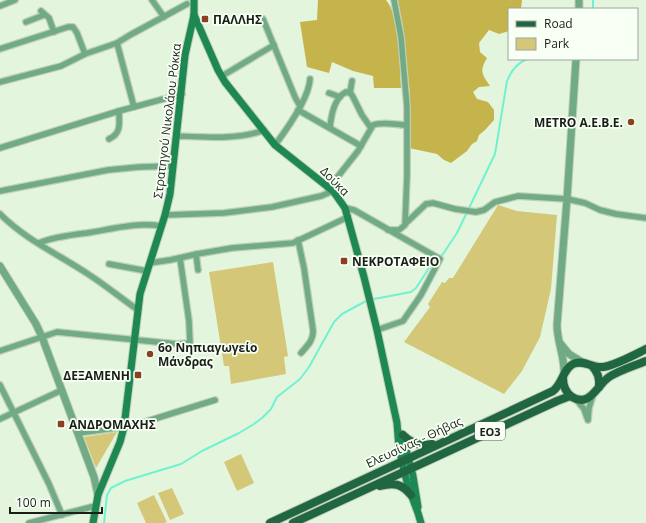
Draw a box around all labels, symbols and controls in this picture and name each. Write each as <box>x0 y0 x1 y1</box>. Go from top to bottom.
legend <box>508 8 638 60</box>
place label: ΠΑΛΛΗΣ <box>213 11 262 28</box>
marker: ΠΑΛΛΗΣ <box>200 14 210 24</box>
text: Road <box>544 15 573 32</box>
text: Park <box>544 35 570 52</box>
street label: Στρατηγού Νικολάου Ρόκκα <box>149 42 185 200</box>
place label: METRO Α.Ε.Β.Ε. <box>534 114 623 131</box>
marker: METRO Α.Ε.Β.Ε. <box>626 117 636 127</box>
street label: Δούκα <box>317 163 354 200</box>
place label: ΝΕΚΡΟΤΑΦΕΙΟ <box>352 253 439 270</box>
marker: ΝΕΚΡΟΤΑΦΕΙΟ <box>339 256 349 266</box>
place label: 6ο Νηπιαγωγείο Μάνδρας <box>158 339 258 370</box>
marker: 6ο Νηπιαγωγείο Μάνδρας <box>145 349 155 359</box>
place label: ΔΕΞΑΜΕΝΗ <box>63 367 130 384</box>
marker: ΔΕΞΑΜΕΝΗ <box>133 370 143 380</box>
street label: Ελευσίνας - Θήβας <box>363 412 465 472</box>
place label: ΑΝΔΡΟΜΑΧΗΣ <box>69 416 156 433</box>
marker: ΑΝΔΡΟΜΑΧΗΣ <box>56 419 66 429</box>
road number: ΕΟ3 <box>475 422 505 440</box>
scale bar <box>10 489 102 515</box>
text: 100 m <box>16 494 51 511</box>

